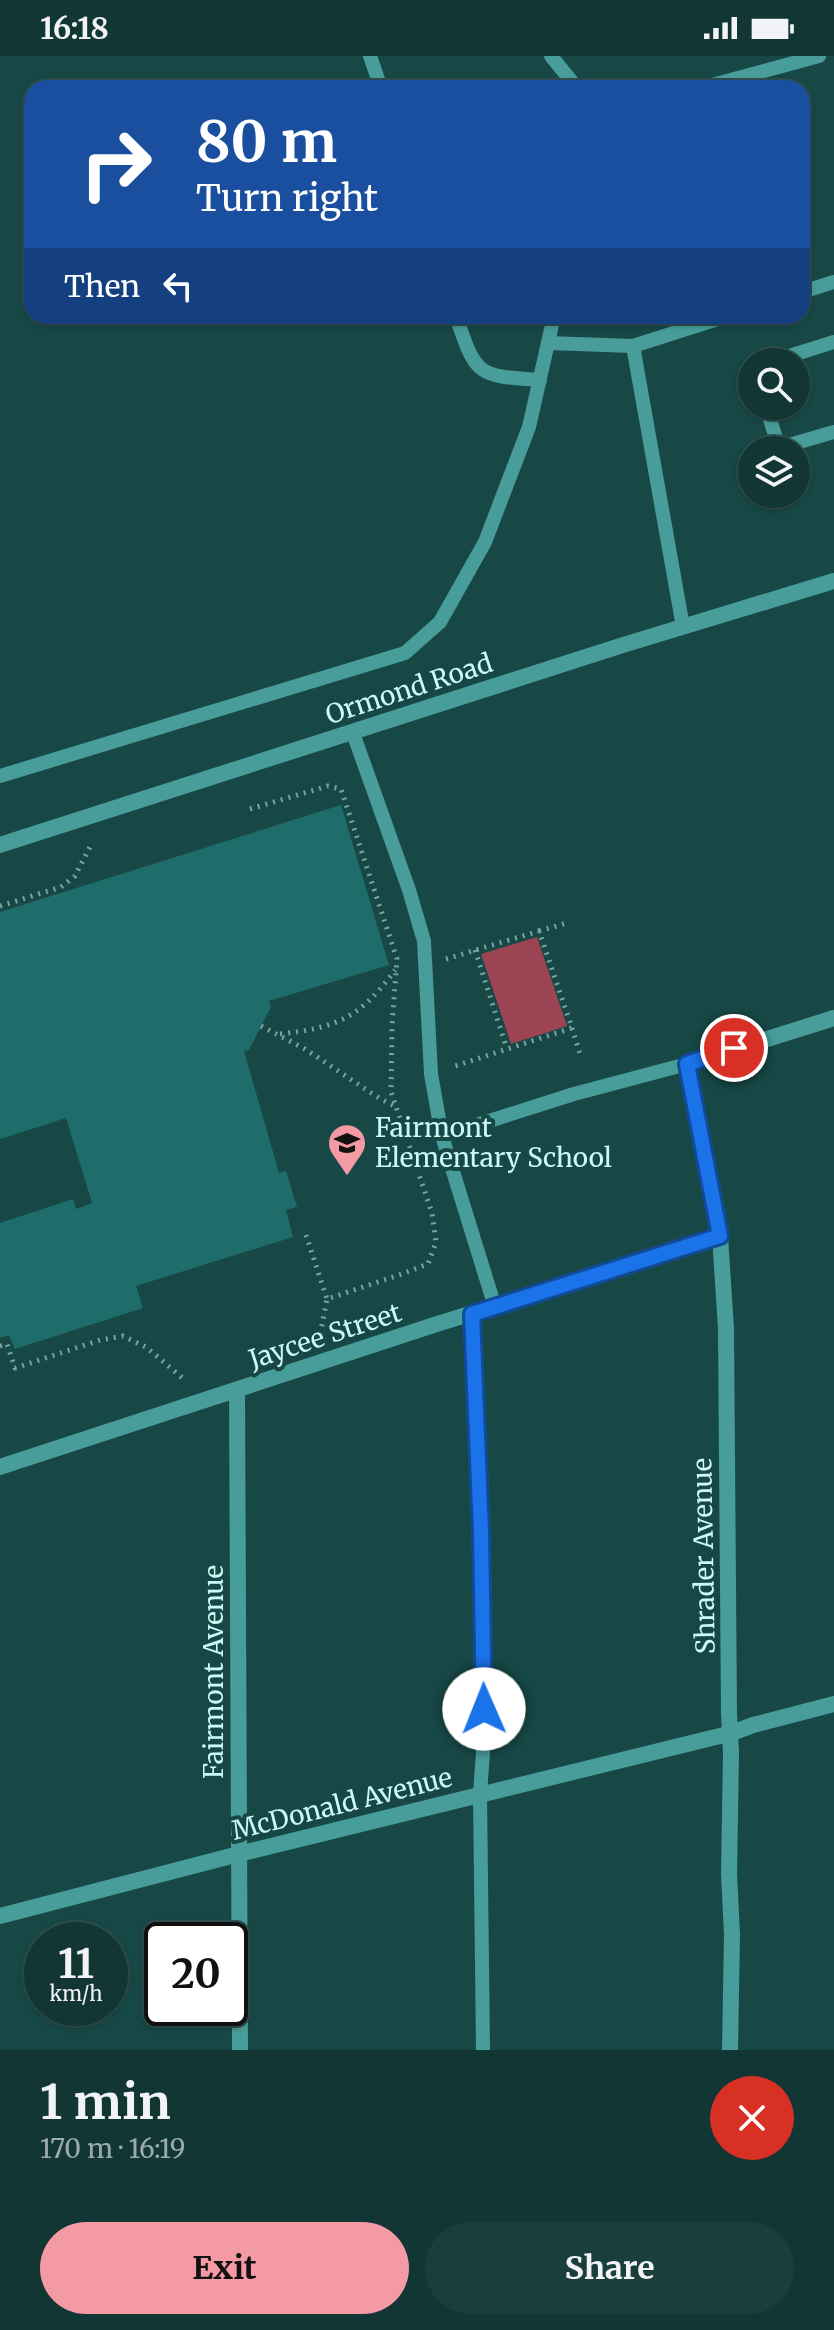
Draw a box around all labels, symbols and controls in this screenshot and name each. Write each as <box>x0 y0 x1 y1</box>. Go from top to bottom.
text: 16:18 <box>40 9 109 47</box>
text: 80 m <box>196 107 337 177</box>
icon: right <box>64 112 168 216</box>
text: Turn right <box>196 176 378 221</box>
icon: left <box>156 264 200 308</box>
text: Then <box>64 267 140 305</box>
map controls <box>738 348 810 508</box>
button: search <box>738 348 810 420</box>
button: layers <box>738 436 810 508</box>
street label: Ormond Road <box>321 646 497 731</box>
pin <box>700 1014 768 1082</box>
icon: arrive <box>712 1026 756 1070</box>
place label: Fairmont Elementary School <box>375 1111 612 1174</box>
school or university icon: Fairmont Elementary School <box>326 1122 368 1177</box>
street label: Jaycee Street <box>243 1295 405 1376</box>
street label: Shrader Avenue <box>685 1458 722 1654</box>
street label: Fairmont Avenue <box>197 1565 230 1779</box>
position arrow <box>442 1667 526 1751</box>
street label: McDonald Avenue <box>228 1760 455 1847</box>
speed limit sign: 20 <box>144 1922 248 2026</box>
text: 11 <box>58 1939 94 1989</box>
text: km/h <box>50 1981 102 2006</box>
text: 1 min <box>40 2072 171 2132</box>
button: close <box>710 2076 794 2160</box>
text: 170 m · 16:19 <box>40 2132 186 2165</box>
button: Exit <box>40 2222 409 2314</box>
button: Share <box>425 2222 794 2314</box>

